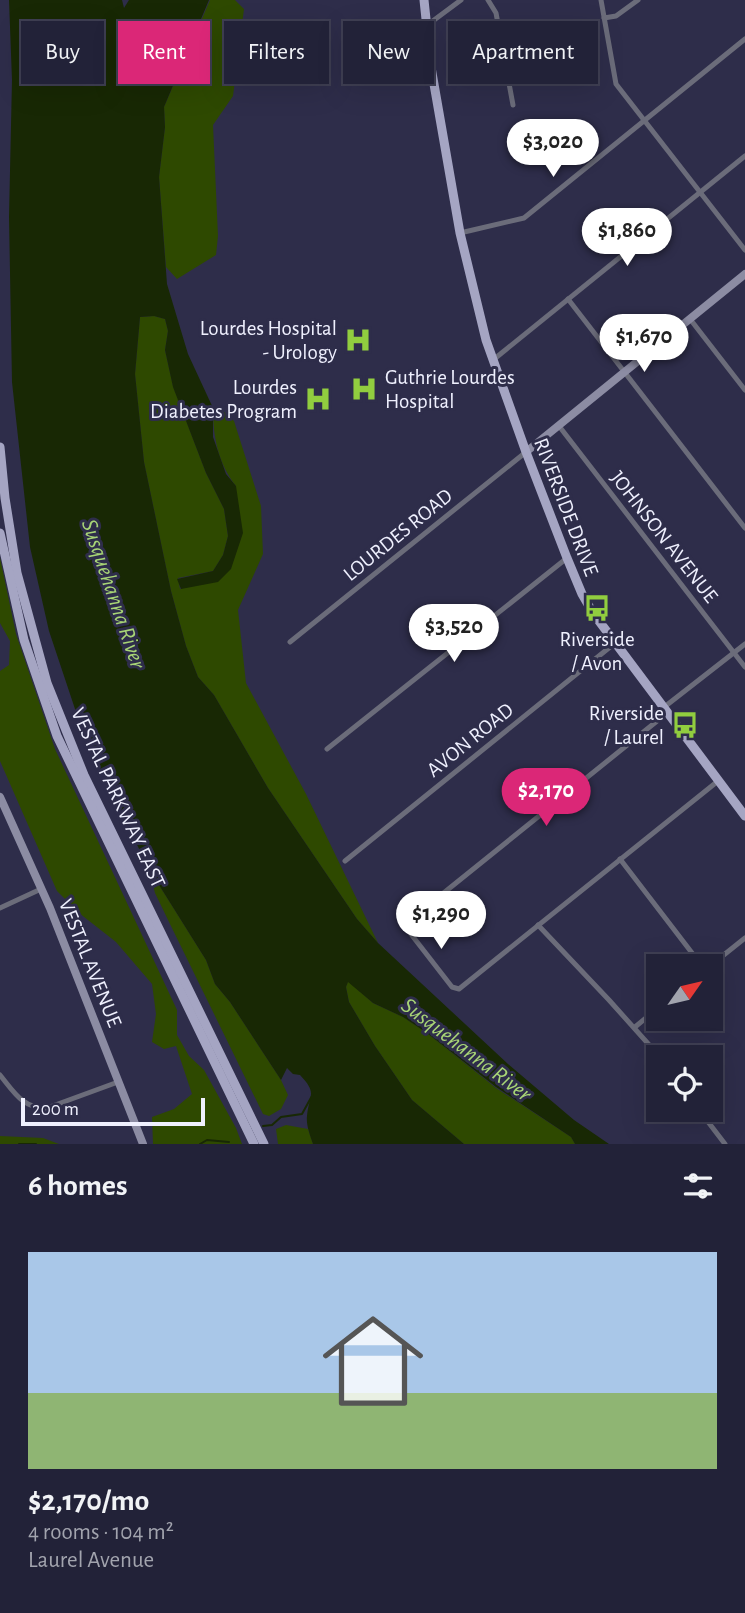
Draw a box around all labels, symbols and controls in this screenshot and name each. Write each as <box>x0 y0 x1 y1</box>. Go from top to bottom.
chip: Buy <box>21 21 104 84</box>
chip: Rent <box>118 21 210 84</box>
chip: Filters <box>224 21 329 84</box>
chip: New <box>343 21 434 84</box>
chip: Apartment <box>448 21 598 84</box>
pin: $3,020 <box>496 120 610 179</box>
text: $3,020 <box>523 130 583 153</box>
pin: $1,860 <box>570 208 684 268</box>
text: $1,860 <box>598 219 656 242</box>
pin: $1,670 <box>587 314 701 374</box>
place label: Lourdes Hospital - Urology <box>200 318 337 363</box>
hospital icon: Lourdes Hospital - Urology <box>343 325 373 355</box>
text: $1,670 <box>616 325 672 348</box>
place label: Guthrie Lourdes Hospital <box>385 367 515 412</box>
hospital icon: Guthrie Lourdes Hospital <box>349 374 379 404</box>
place label: Lourdes Diabetes Program <box>150 377 297 422</box>
hospital icon: Lourdes Diabetes Program <box>303 384 333 414</box>
street label: RIVERSIDE DRIVE <box>530 435 602 579</box>
street label: JOHNSON AVENUE <box>606 467 722 607</box>
street label: LOURDES ROAD <box>340 485 456 585</box>
water label: Susquehanna River <box>77 516 149 672</box>
bus stop icon: Riverside / Avon <box>582 593 612 623</box>
pin: $3,520 <box>397 604 511 664</box>
text: $3,520 <box>425 615 483 638</box>
place label: Riverside / Avon <box>559 629 635 674</box>
street label: AVON ROAD <box>423 699 517 781</box>
place label: Riverside / Laurel <box>589 703 664 748</box>
street label: VESTAL PARKWAY EAST <box>67 705 169 891</box>
bus stop icon: Riverside / Laurel <box>670 710 700 740</box>
pin: $2,170 <box>489 768 603 828</box>
text: $2,170 <box>518 779 574 802</box>
pin: $1,290 <box>384 892 498 951</box>
street label: VESTAL AVENUE <box>55 896 125 1030</box>
text: $1,290 <box>412 902 470 925</box>
north arrow <box>646 954 723 1031</box>
map controls <box>646 954 723 1122</box>
water label: Susquehanna River <box>397 994 536 1107</box>
button: locate <box>646 1045 723 1122</box>
scale bar <box>21 1095 205 1127</box>
text: 200 m <box>32 1100 79 1119</box>
icon: filters <box>679 1167 717 1205</box>
text: 6 homes <box>28 1171 128 1201</box>
icon: home <box>310 1298 436 1424</box>
text: $2,170/mo <box>28 1486 149 1516</box>
text: 4 rooms · 104 m² <box>28 1521 174 1544</box>
text: Laurel Avenue <box>28 1549 154 1572</box>

